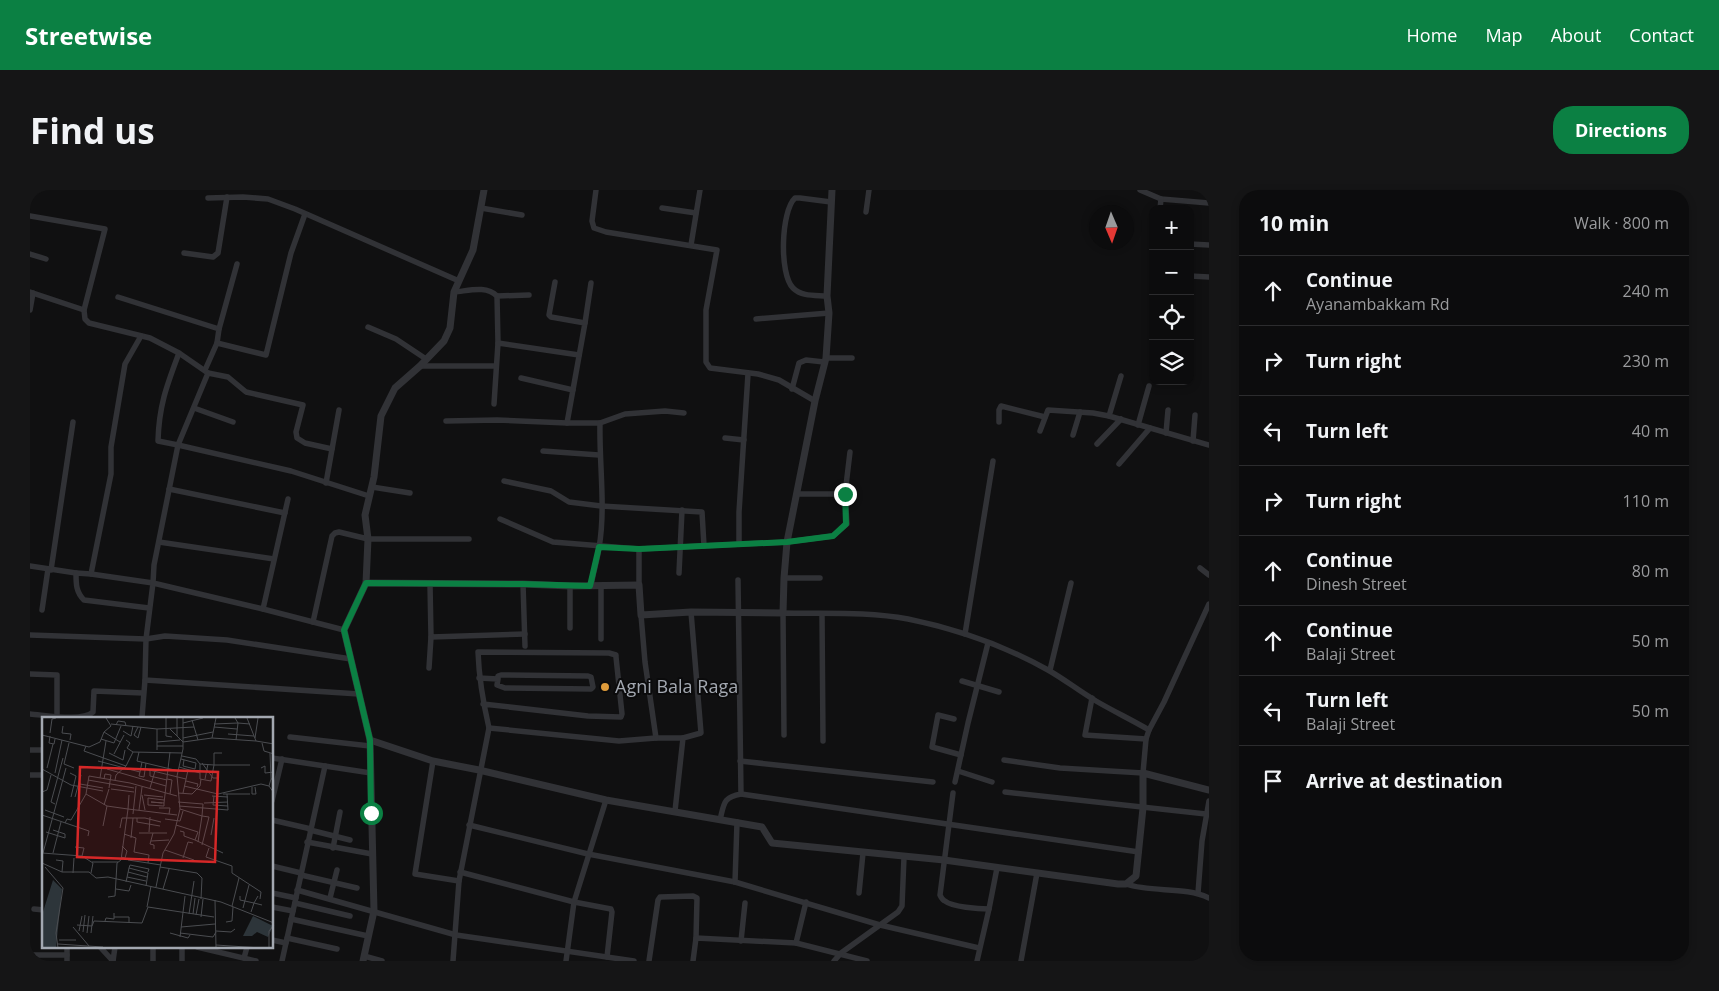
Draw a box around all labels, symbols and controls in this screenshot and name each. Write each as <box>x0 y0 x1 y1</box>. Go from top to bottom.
text: Streetwise <box>25 19 152 52</box>
text: Home <box>1407 23 1457 47</box>
text: Map <box>1485 23 1523 47</box>
text: About <box>1551 23 1601 47</box>
text: Contact <box>1629 23 1694 47</box>
button: Directions <box>1553 106 1689 154</box>
text: Find us <box>30 107 155 154</box>
north arrow <box>1089 205 1134 250</box>
map controls <box>1149 205 1194 385</box>
button: + <box>1149 205 1194 250</box>
text: 10 min <box>1259 209 1329 237</box>
text: Walk · 800 m <box>1574 212 1669 234</box>
button: − <box>1149 250 1194 295</box>
text: Continue <box>1306 267 1393 293</box>
icon: ahead <box>1259 277 1287 305</box>
text: 240 m <box>1623 280 1669 302</box>
text: Ayanambakkam Rd <box>1306 293 1450 315</box>
button: locate <box>1149 295 1194 340</box>
button: layers <box>1149 340 1194 385</box>
icon: right <box>1259 347 1287 375</box>
text: Turn right <box>1306 348 1401 374</box>
text: 230 m <box>1623 350 1669 372</box>
icon: left <box>1259 417 1287 445</box>
text: Turn left <box>1306 418 1388 444</box>
text: 40 m <box>1632 420 1669 442</box>
route end <box>834 483 857 506</box>
icon: right <box>1259 487 1287 515</box>
text: Turn right <box>1306 488 1401 514</box>
text: 110 m <box>1623 490 1669 512</box>
text: Continue <box>1306 547 1393 573</box>
icon: ahead <box>1259 557 1287 585</box>
text: 80 m <box>1632 560 1669 582</box>
text: Dinesh Street <box>1306 573 1407 595</box>
text: Continue <box>1306 617 1393 643</box>
icon: ahead <box>1259 627 1287 655</box>
text: 50 m <box>1632 630 1669 652</box>
text: Balaji Street <box>1306 643 1395 665</box>
place label: Agni Bala Raga <box>615 674 738 698</box>
marker: Agni Bala Raga <box>599 681 611 693</box>
text: Turn left <box>1306 687 1388 713</box>
icon: left <box>1259 697 1287 725</box>
text: 50 m <box>1632 700 1669 722</box>
text: Balaji Street <box>1306 713 1395 735</box>
inset map <box>42 717 274 948</box>
icon: arrive <box>1259 767 1287 795</box>
text: Arrive at destination <box>1306 768 1503 794</box>
route start <box>360 802 383 825</box>

